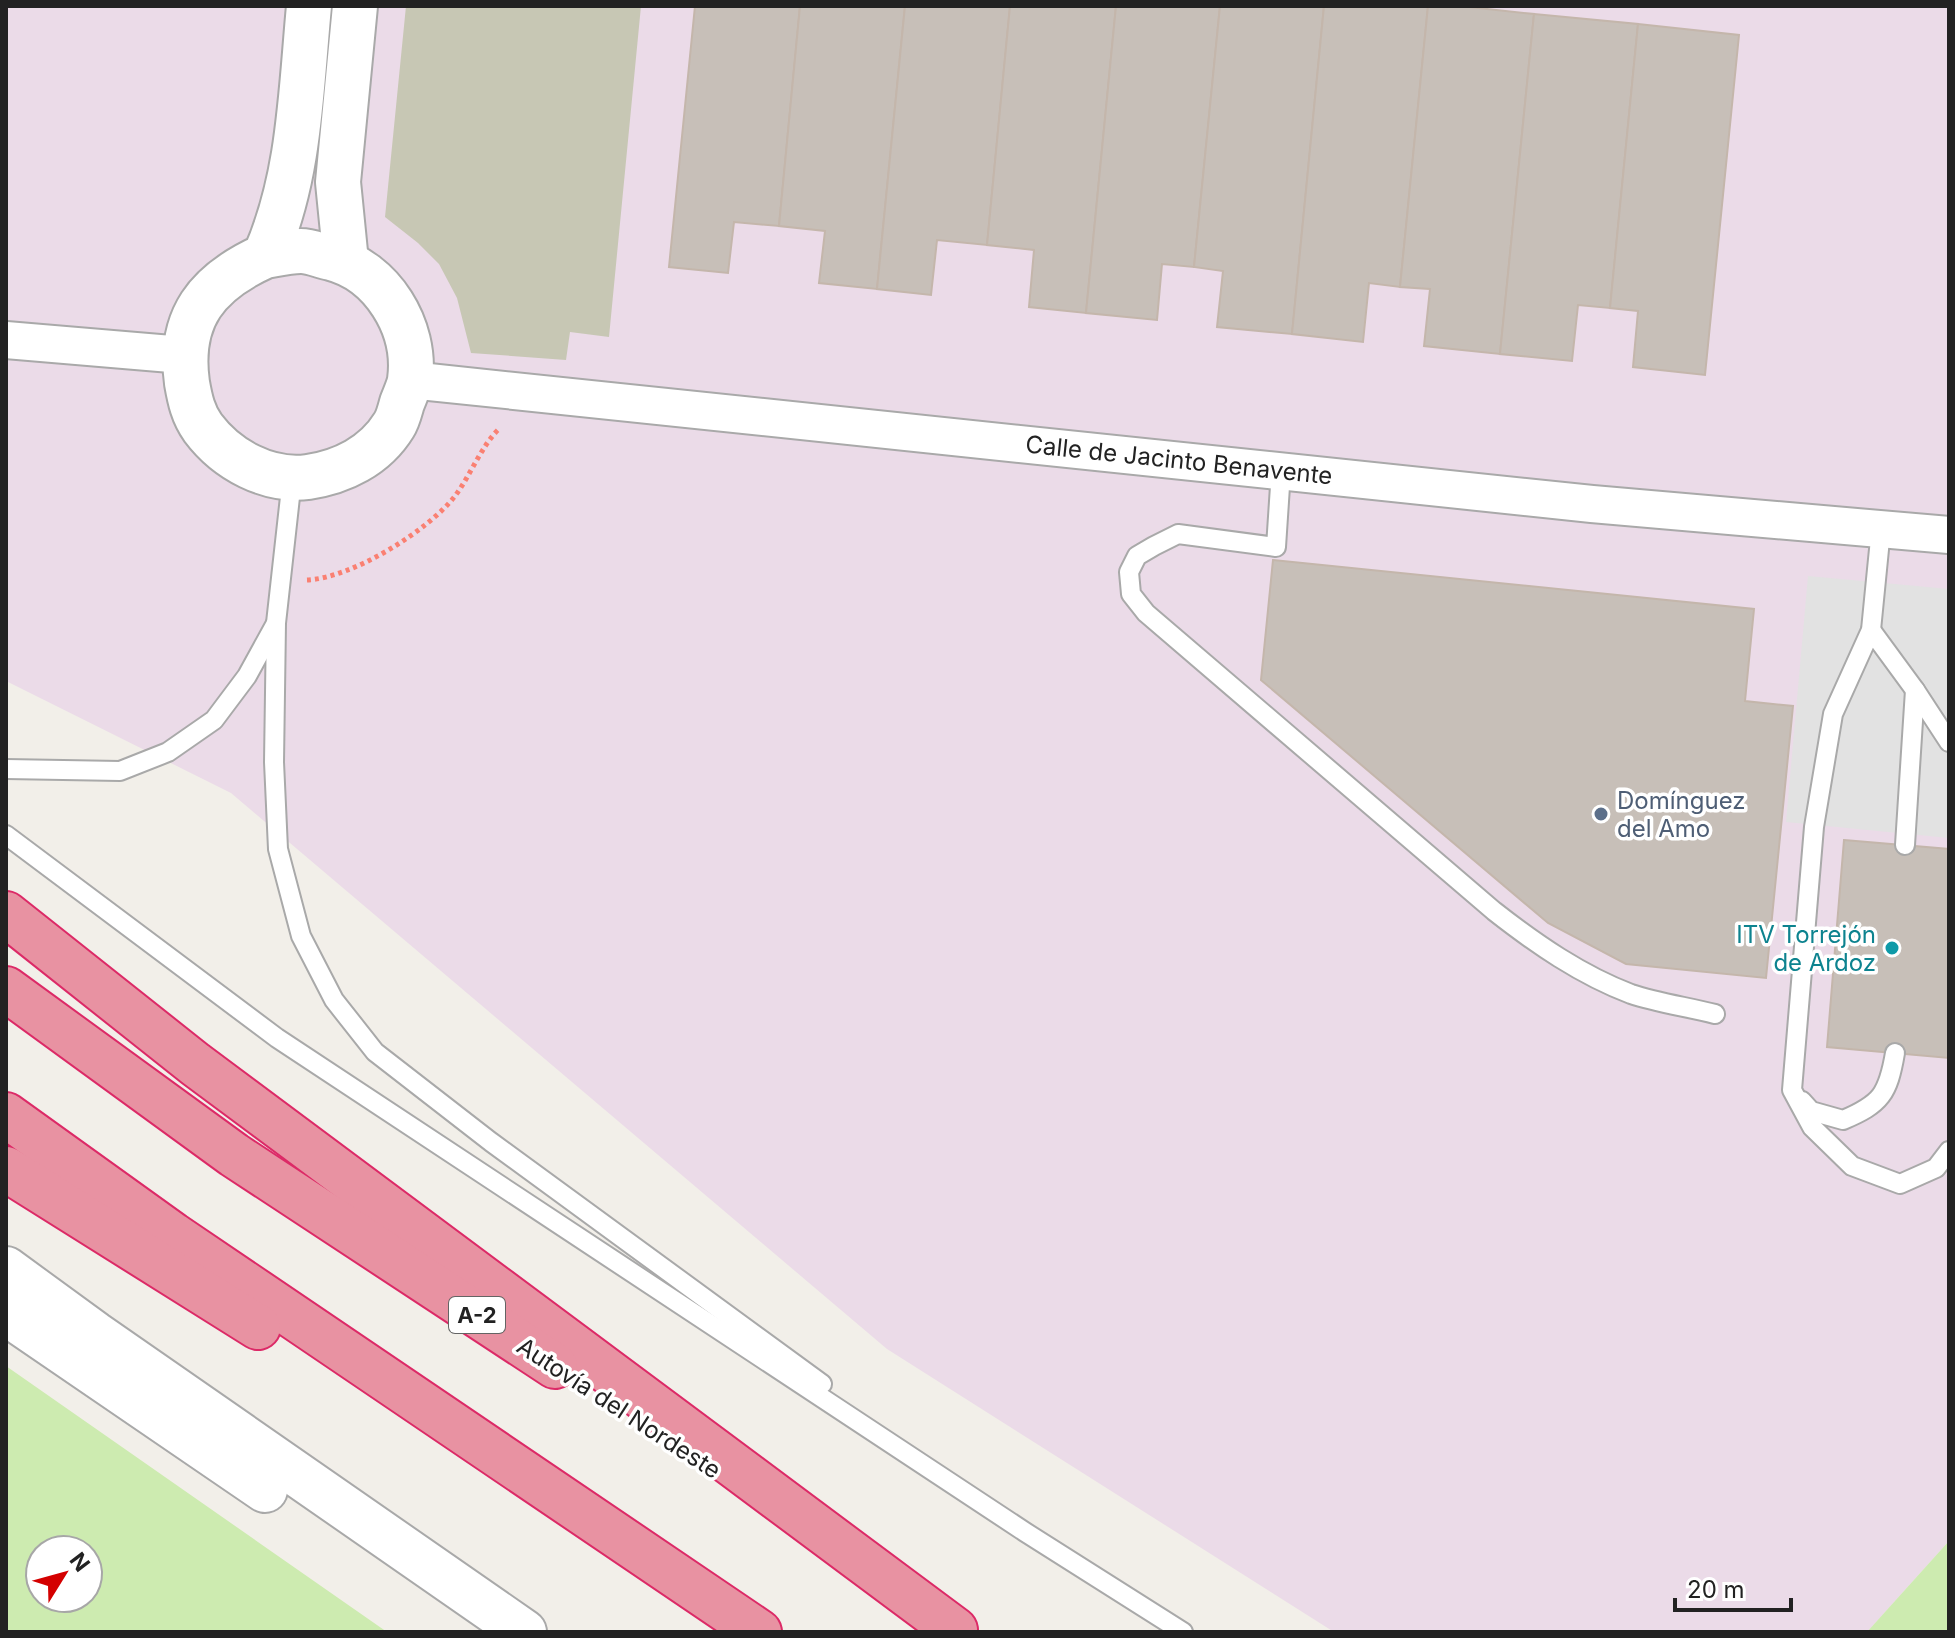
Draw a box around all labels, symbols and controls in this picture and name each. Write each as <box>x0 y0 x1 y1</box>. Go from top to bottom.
street label: Calle de Jacinto Benavente <box>1024 429 1334 491</box>
place label: Domínguez del Amo <box>1617 786 1746 843</box>
marker: Domínguez del Amo <box>1592 805 1610 823</box>
place label: ITV Torrejón de Ardoz <box>1736 920 1876 977</box>
marker: ITV Torrejón de Ardoz <box>1883 939 1901 957</box>
road number: A-2 <box>449 1297 505 1333</box>
street label: Autovía del Nordeste <box>512 1331 726 1485</box>
north arrow <box>24 1534 104 1614</box>
text: N <box>65 1547 95 1576</box>
scale bar <box>1675 1562 1791 1612</box>
text: 20 m <box>1687 1575 1745 1604</box>

